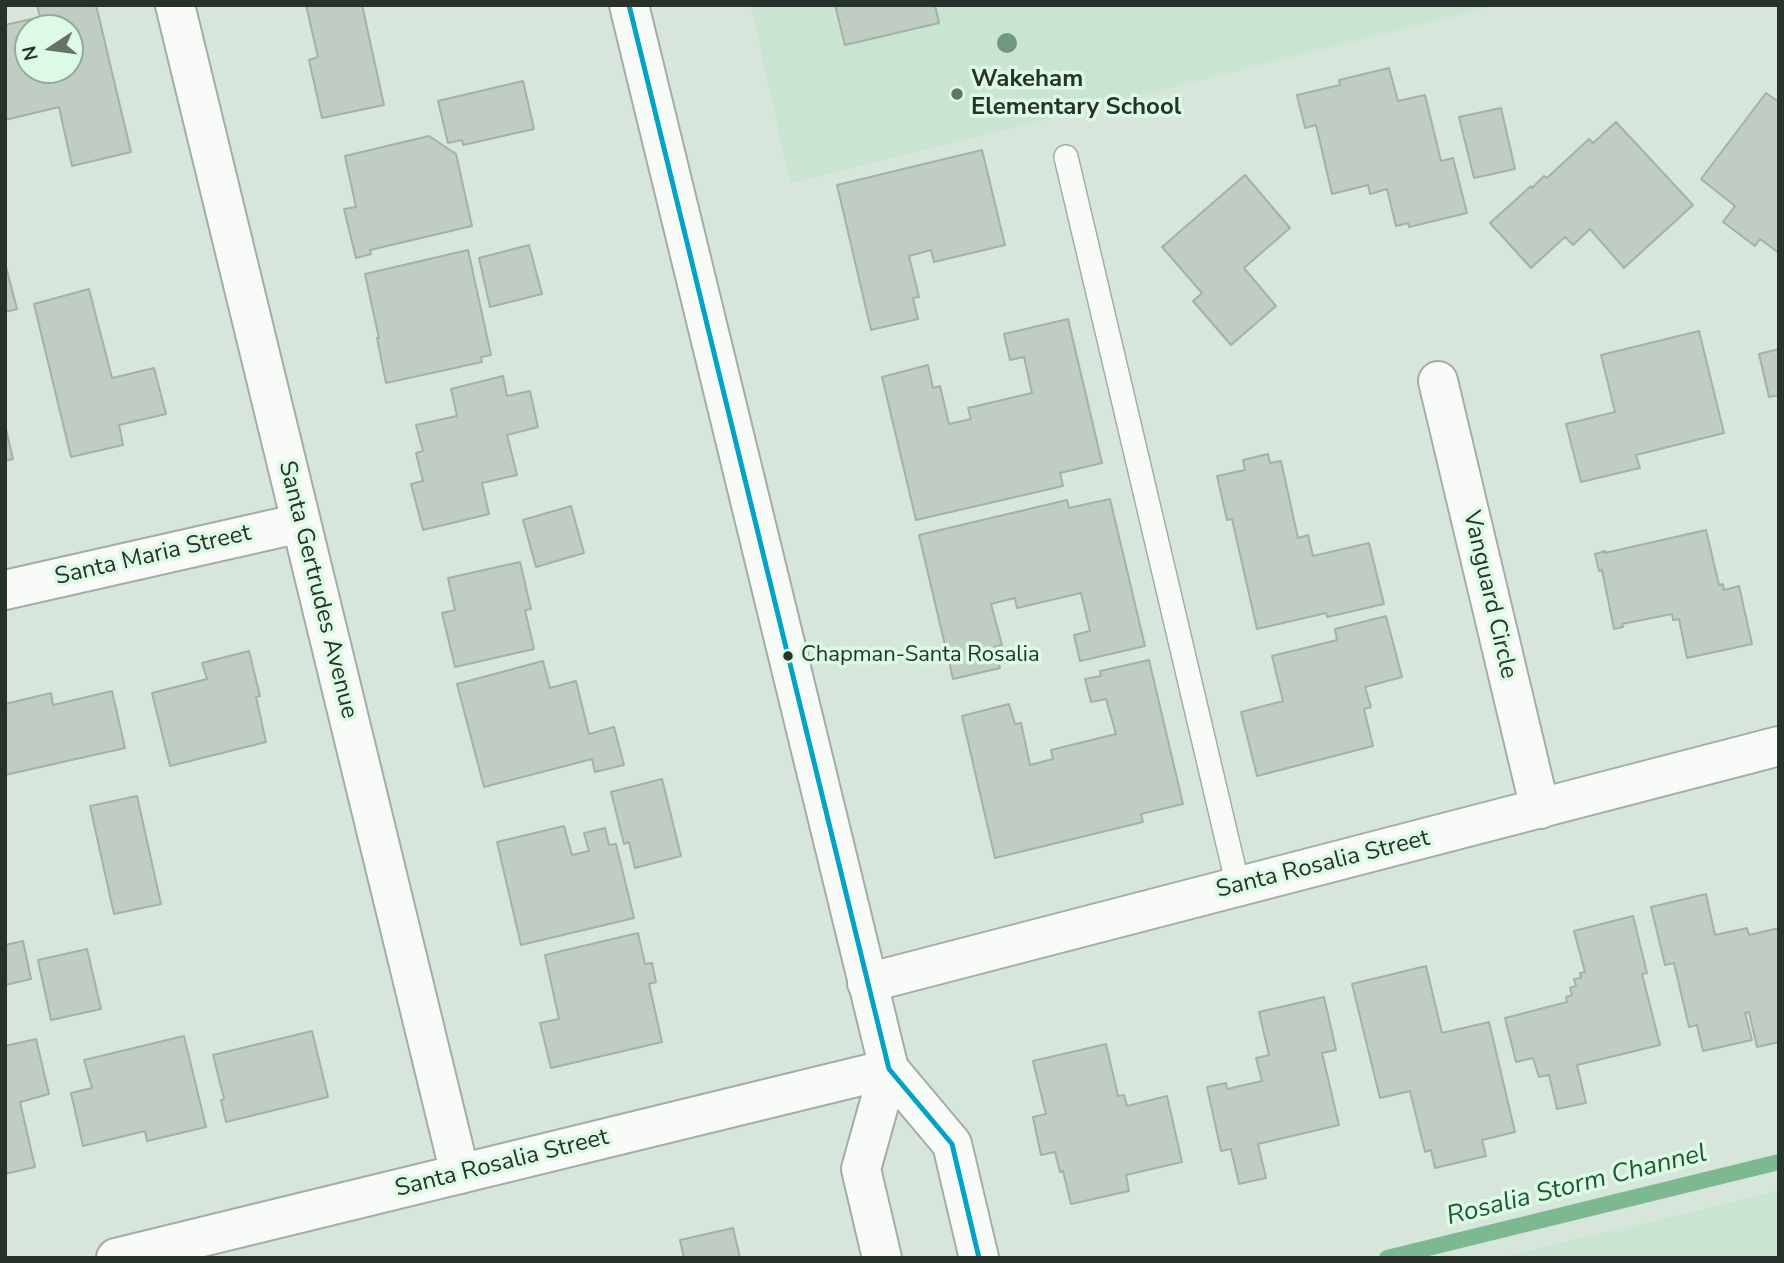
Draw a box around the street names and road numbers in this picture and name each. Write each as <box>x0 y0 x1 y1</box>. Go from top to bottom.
street label: Santa Gertrudes Avenue <box>271 458 363 722</box>
street label: Vanguard Circle <box>1456 508 1522 682</box>
street label: Santa Maria Street <box>52 519 254 593</box>
street label: Santa Rosalia Street <box>1213 825 1433 905</box>
street label: Santa Rosalia Street <box>392 1124 612 1204</box>

